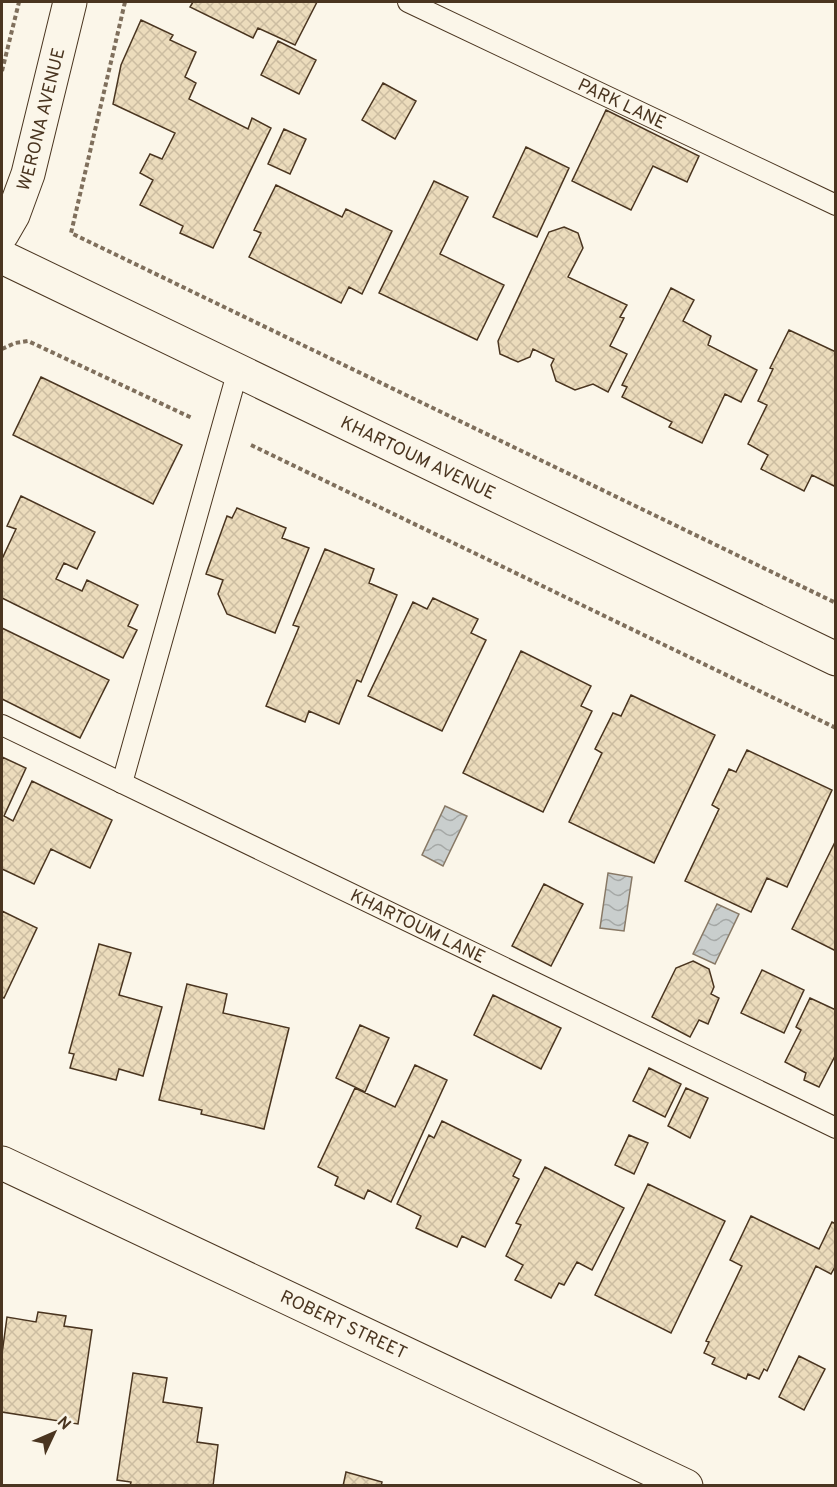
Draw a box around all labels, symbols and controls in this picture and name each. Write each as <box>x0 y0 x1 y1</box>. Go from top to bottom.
street label: WERONA AVENUE <box>13 46 71 194</box>
street label: PARK LANE <box>574 74 669 136</box>
street label: KHARTOUM AVENUE <box>336 412 499 506</box>
street label: KHARTOUM LANE <box>346 885 489 970</box>
street label: ROBERT STREET <box>276 1286 410 1366</box>
north arrow <box>24 1403 84 1463</box>
text: N <box>52 1413 75 1435</box>

